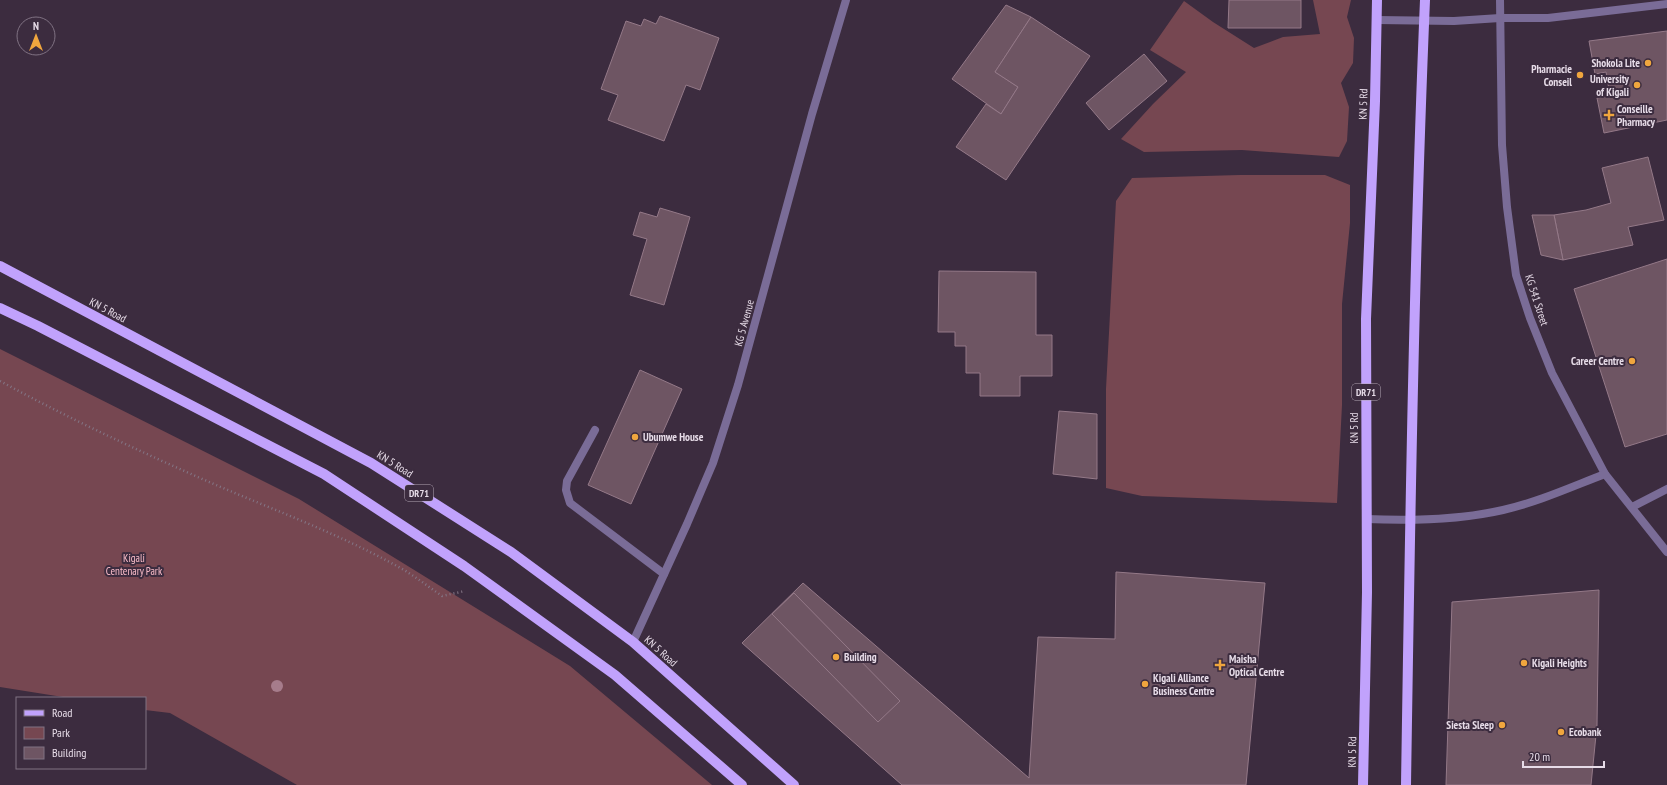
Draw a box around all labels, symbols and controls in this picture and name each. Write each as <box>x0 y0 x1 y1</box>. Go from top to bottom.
north arrow <box>16 16 56 56</box>
text: N <box>33 19 39 33</box>
place label: Shokola Lite <box>1592 56 1640 70</box>
marker: Shokola Lite <box>1643 58 1653 68</box>
place label: Pharmacie Conseil <box>1531 62 1572 89</box>
marker: Pharmacie Conseil <box>1575 70 1585 80</box>
place label: University of Kigali <box>1590 72 1630 99</box>
marker: University of Kigali <box>1632 80 1642 90</box>
street label: KN 5 Rd <box>1355 88 1371 120</box>
place label: Conseille Pharmacy <box>1617 102 1655 129</box>
marker: Conseille Pharmacy <box>1604 110 1614 120</box>
street label: KG 541 Street <box>1522 273 1552 327</box>
street label: KN 5 Road <box>87 294 129 326</box>
street label: KG 5 Avenue <box>731 298 757 348</box>
place label: Career Centre <box>1571 354 1624 368</box>
marker: Career Centre <box>1627 356 1637 366</box>
road number: DR71 <box>1352 384 1380 400</box>
street label: KN 5 Rd <box>1347 412 1361 444</box>
place label: Ubumwe House <box>643 430 704 444</box>
marker: Ubumwe House <box>630 432 640 442</box>
street label: KN 5 Road <box>374 448 416 481</box>
road number: DR71 <box>405 485 433 501</box>
park label: Kigali Centenary Park <box>106 551 163 578</box>
street label: KN 5 Road <box>642 633 681 670</box>
place label: Building <box>844 650 877 664</box>
marker: Building <box>831 652 841 662</box>
place label: Maisha Optical Centre <box>1229 652 1285 679</box>
place label: Kigali Heights <box>1532 656 1587 670</box>
marker: Kigali Heights <box>1519 658 1529 668</box>
marker: Maisha Optical Centre <box>1214 659 1226 671</box>
place label: Kigali Alliance Business Centre <box>1153 671 1215 698</box>
marker: Kigali Alliance Business Centre <box>1140 679 1150 689</box>
legend <box>16 697 146 769</box>
text: Road <box>52 705 72 720</box>
place label: Siesta Sleep <box>1446 718 1494 732</box>
marker: Siesta Sleep <box>1497 720 1507 730</box>
text: Park <box>52 725 70 740</box>
place label: Ecobank <box>1569 725 1602 739</box>
marker: Ecobank <box>1556 727 1566 737</box>
street label: KN 5 Rd <box>1345 736 1359 768</box>
scale bar <box>1523 743 1604 769</box>
text: Building <box>52 745 87 760</box>
text: 20 m <box>1529 749 1550 764</box>

